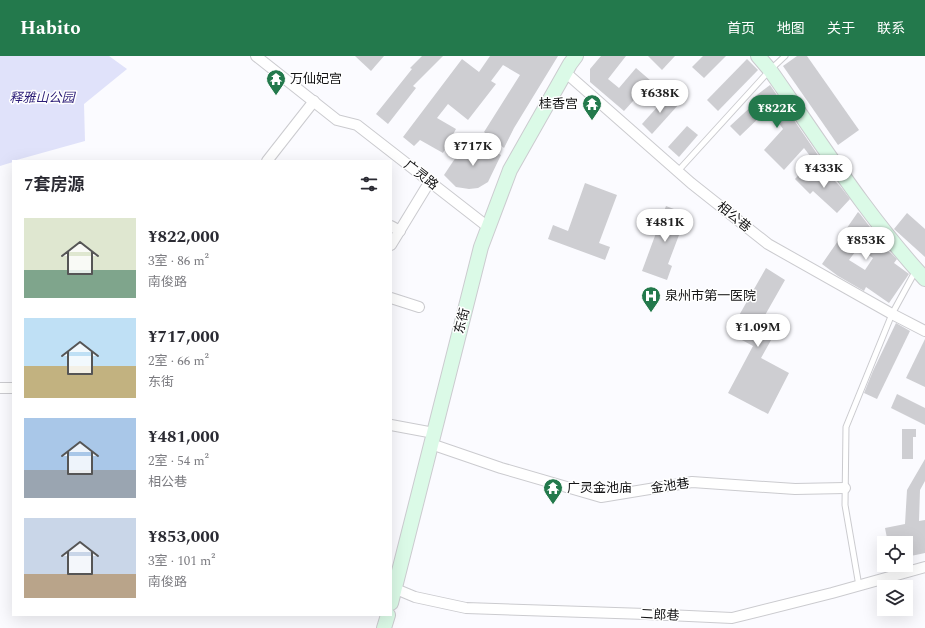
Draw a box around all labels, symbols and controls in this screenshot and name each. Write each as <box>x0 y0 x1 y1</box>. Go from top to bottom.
text: Habito <box>20 14 81 43</box>
text: 首页 <box>727 18 755 39</box>
text: 地图 <box>777 18 805 39</box>
text: 关于 <box>827 18 855 39</box>
text: 联系 <box>877 18 905 39</box>
temple icon: 万仙妃宫 <box>265 68 287 96</box>
place label: 万仙妃宫 <box>290 69 342 89</box>
pin: ¥638K <box>632 80 688 114</box>
text: ¥638K <box>640 83 680 103</box>
park label: 释雅山公园 <box>9 88 76 108</box>
temple icon: 桂香宫 <box>581 93 603 121</box>
place label: 桂香宫 <box>539 94 578 114</box>
pin: ¥822K <box>749 95 805 129</box>
text: ¥822K <box>757 98 797 118</box>
pin: ¥717K <box>445 133 501 167</box>
text: ¥717K <box>453 136 493 156</box>
street label: 广灵路 <box>399 155 443 195</box>
pin: ¥433K <box>796 155 852 189</box>
text: ¥433K <box>804 158 844 178</box>
text: 7套房源 <box>24 172 85 198</box>
icon: filters <box>358 173 380 195</box>
street label: 相公巷 <box>713 197 755 237</box>
pin: ¥481K <box>637 209 693 243</box>
text: ¥481K <box>645 212 685 232</box>
text: ¥822,000 <box>148 224 219 250</box>
pin: ¥853K <box>838 227 894 261</box>
text: ¥853K <box>846 230 886 250</box>
icon: home <box>56 234 104 282</box>
text: 3室 · 86 m² <box>148 251 209 271</box>
text: 南俊路 <box>148 272 187 292</box>
hospital icon: 泉州市第一医院 <box>640 285 662 313</box>
place label: 泉州市第一医院 <box>665 286 756 306</box>
street label: 东街 <box>449 306 475 336</box>
pin: ¥1.09M <box>725 314 791 348</box>
text: ¥1.09M <box>735 317 781 337</box>
text: ¥717,000 <box>148 324 219 350</box>
icon: home <box>56 334 104 382</box>
text: 2室 · 66 m² <box>148 351 209 371</box>
text: 东街 <box>148 372 174 392</box>
text: ¥481,000 <box>148 424 219 450</box>
icon: home <box>56 434 104 482</box>
text: 2室 · 54 m² <box>148 451 209 471</box>
text: 相公巷 <box>148 472 187 492</box>
street label: 金池巷 <box>649 473 691 499</box>
temple icon: 广灵金池庙 <box>542 477 564 505</box>
place label: 广灵金池庙 <box>567 478 632 498</box>
text: ¥853,000 <box>148 524 219 550</box>
icon: home <box>56 534 104 582</box>
map controls <box>877 536 913 616</box>
button: locate <box>877 536 913 572</box>
text: 3室 · 101 m² <box>148 551 215 571</box>
text: 南俊路 <box>148 572 187 592</box>
button: layers <box>877 580 913 616</box>
street label: 二郎巷 <box>640 604 680 626</box>

